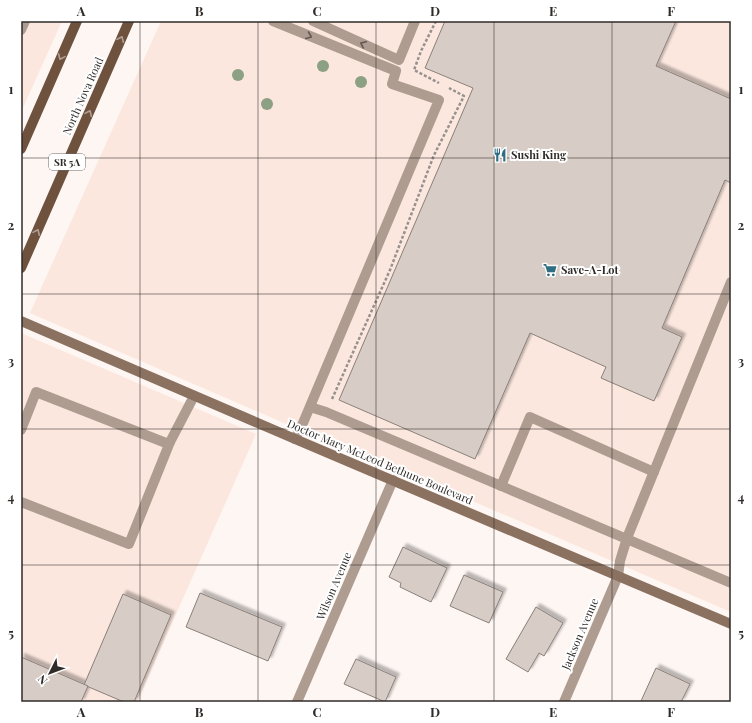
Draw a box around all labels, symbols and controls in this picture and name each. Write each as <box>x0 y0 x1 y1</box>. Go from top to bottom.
text: A <box>76 2 86 19</box>
text: B <box>195 2 204 19</box>
text: C <box>312 2 322 19</box>
text: D <box>430 2 440 19</box>
text: E <box>549 2 557 19</box>
text: F <box>667 2 675 19</box>
one-way arrow <box>305 31 312 39</box>
one-way arrow <box>117 35 125 42</box>
one-way arrow <box>360 41 368 49</box>
one-way arrow <box>58 52 66 60</box>
street label: North Nova Road <box>59 54 107 137</box>
text: 1 <box>9 80 14 97</box>
text: 1 <box>739 80 744 97</box>
one-way arrow <box>84 110 92 118</box>
restaurant icon: Sushi King <box>492 147 508 163</box>
place label: Sushi King <box>511 147 567 162</box>
road number: SR 5A <box>49 154 85 170</box>
text: 2 <box>8 216 15 233</box>
text: 2 <box>738 216 745 233</box>
one-way arrow <box>32 229 40 236</box>
supermarket icon: Save-A-Lot <box>542 262 558 278</box>
place label: Save-A-Lot <box>561 262 619 277</box>
text: 3 <box>8 352 14 369</box>
text: 3 <box>738 352 744 369</box>
street label: Doctor Mary McLeod Bethune Boulevard <box>285 416 476 508</box>
text: 4 <box>8 488 15 505</box>
text: 4 <box>738 488 745 505</box>
street label: Wilson Avenue <box>312 549 355 623</box>
street label: Jackson Avenue <box>557 595 602 673</box>
text: 5 <box>8 624 14 641</box>
text: 5 <box>738 624 744 641</box>
north arrow <box>30 653 70 693</box>
text: N <box>34 672 50 688</box>
text: A <box>76 703 86 720</box>
text: B <box>195 703 204 720</box>
text: C <box>312 703 322 720</box>
text: D <box>430 703 440 720</box>
text: E <box>549 703 557 720</box>
text: F <box>667 703 675 720</box>

